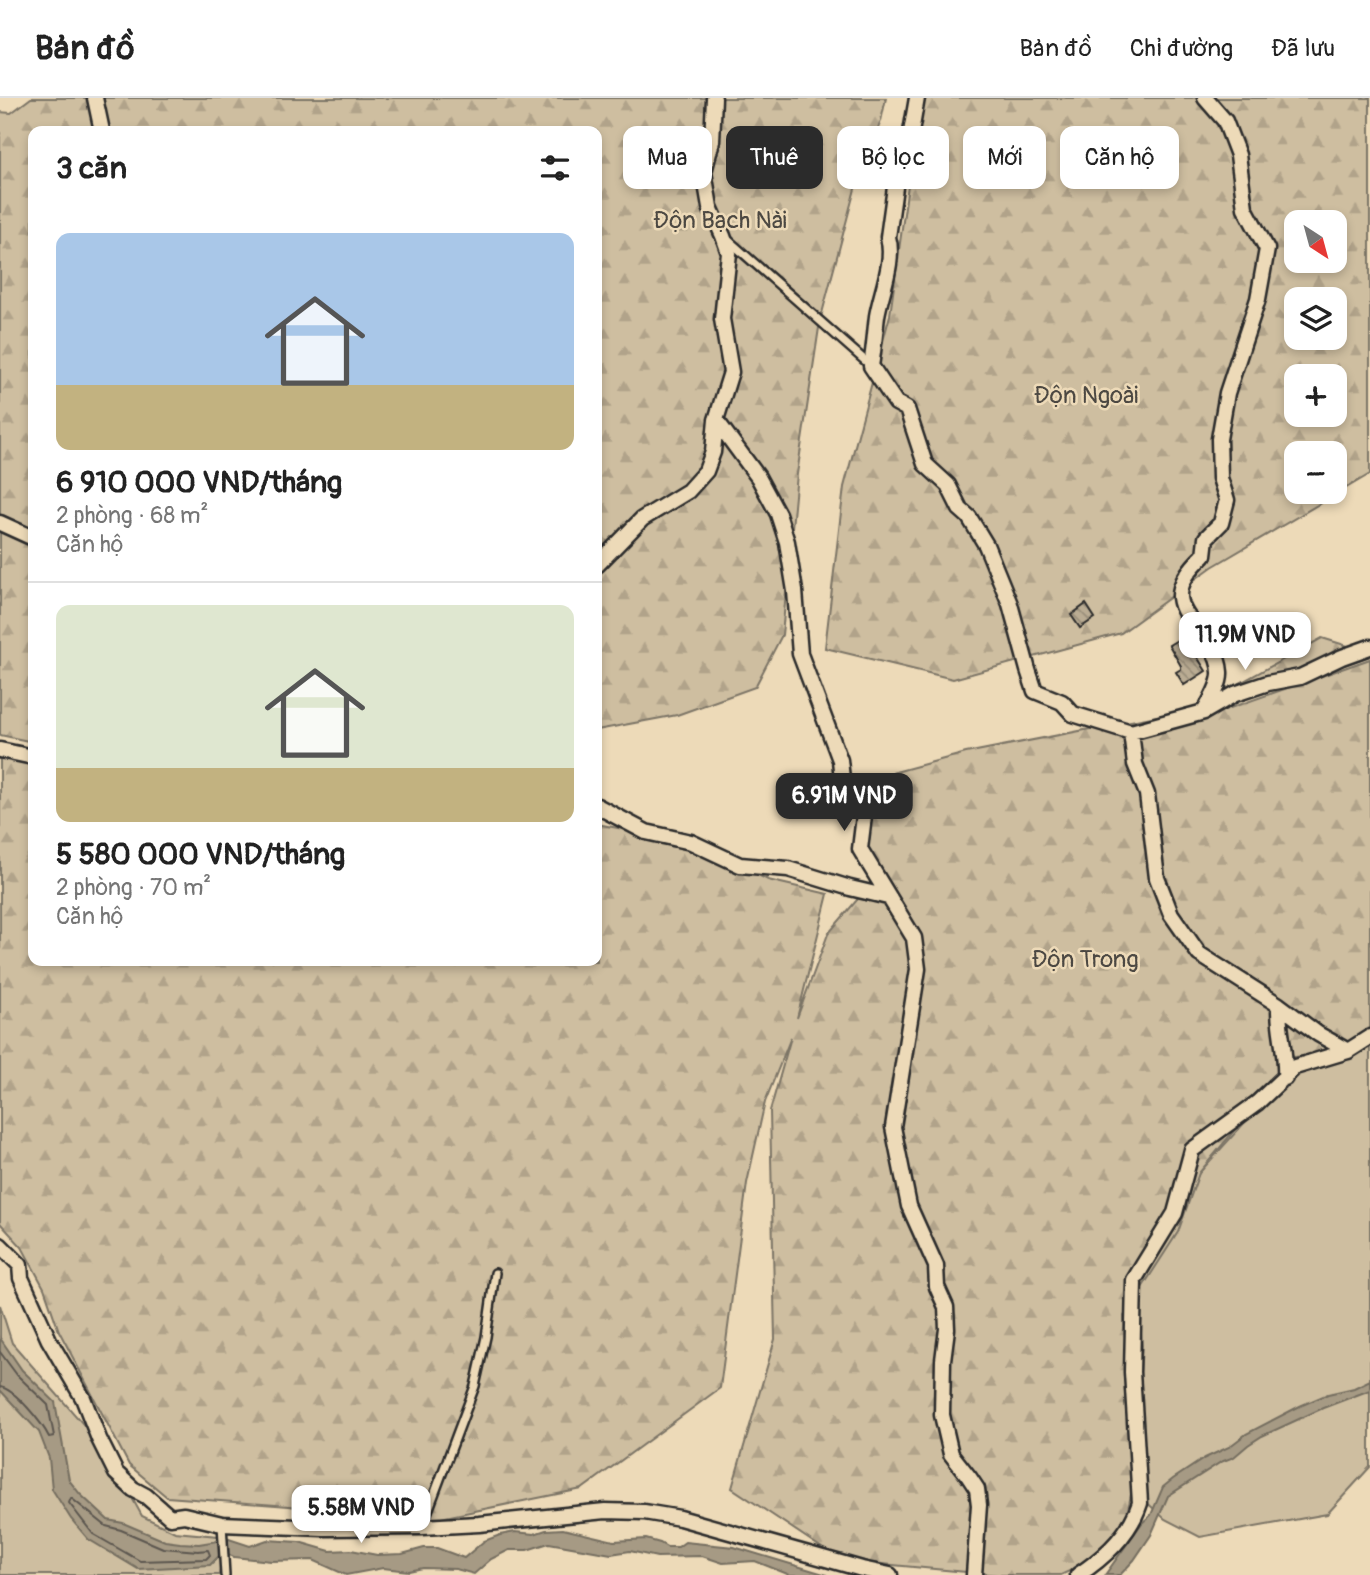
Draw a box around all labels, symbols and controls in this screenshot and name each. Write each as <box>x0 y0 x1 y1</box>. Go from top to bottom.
text: Bản đồ <box>35 28 134 69</box>
text: Bản đồ <box>1020 34 1092 63</box>
text: Chỉ đường <box>1130 34 1233 63</box>
text: Đã lưu <box>1271 34 1335 63</box>
chip: Mua <box>623 126 712 189</box>
chip: Thuê <box>726 126 823 189</box>
chip: Bộ lọc <box>837 126 949 189</box>
chip: Mới <box>963 126 1046 189</box>
chip: Căn hộ <box>1060 126 1179 189</box>
icon: filters <box>536 149 574 187</box>
text: 3 căn <box>56 150 127 187</box>
park label: Độn Bạch Nài <box>653 206 787 235</box>
north arrow <box>1284 210 1348 273</box>
map controls <box>1284 210 1347 504</box>
icon: home <box>252 278 378 404</box>
button: layers <box>1284 287 1347 350</box>
button: + <box>1284 364 1347 427</box>
park label: Độn Ngoài <box>1034 381 1138 410</box>
button: − <box>1284 441 1347 504</box>
text: 6 910 000 VND/tháng <box>56 464 342 501</box>
text: 2 phòng · 68 m² <box>56 501 208 530</box>
text: Căn hộ <box>56 530 123 559</box>
pin: 11.9M VND <box>1165 612 1325 672</box>
text: 11.9M VND <box>1195 620 1295 649</box>
icon: home <box>252 650 378 776</box>
pin: 6.91M VND <box>764 774 924 833</box>
text: 6.91M VND <box>792 781 896 810</box>
text: 5 580 000 VND/tháng <box>56 836 345 873</box>
text: 2 phòng · 70 m² <box>56 873 211 902</box>
text: Căn hộ <box>56 902 123 931</box>
park label: Độn Trong <box>1031 945 1139 974</box>
pin: 5.58M VND <box>281 1486 441 1545</box>
text: 5.58M VND <box>308 1493 414 1522</box>

